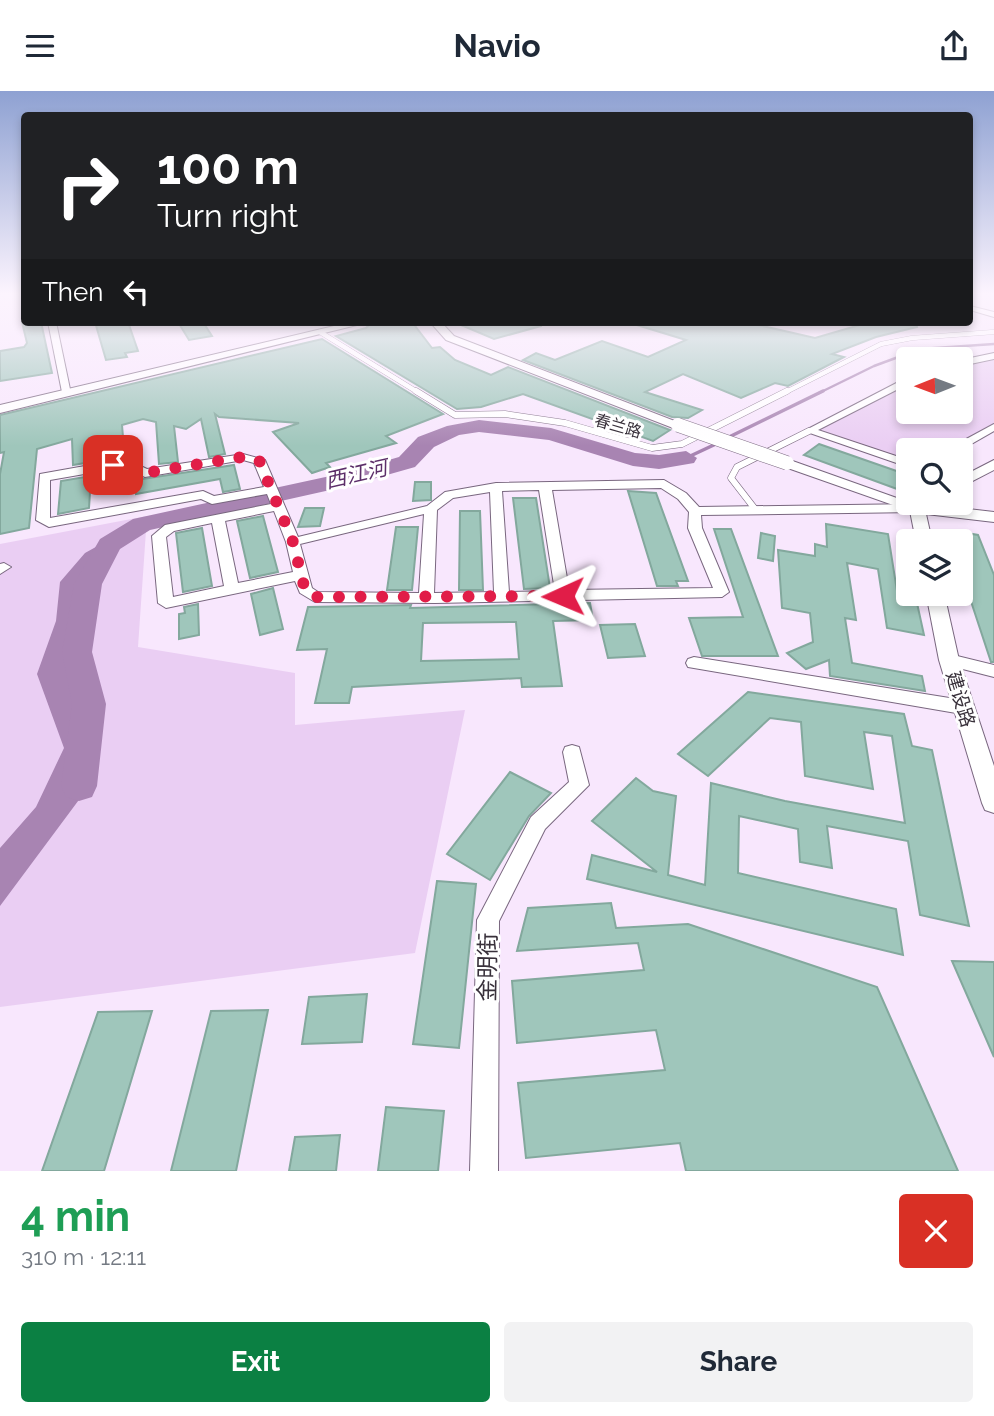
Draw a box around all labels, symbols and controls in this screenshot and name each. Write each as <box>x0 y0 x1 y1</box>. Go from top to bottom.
icon: menu <box>21 27 59 65</box>
text: Navio <box>453 27 541 64</box>
icon: share <box>935 27 973 65</box>
text: 100 m <box>157 138 299 195</box>
icon: right <box>42 140 133 231</box>
text: Turn right <box>157 197 298 234</box>
icon: left <box>117 273 155 311</box>
text: Then <box>42 277 103 307</box>
north arrow <box>896 347 973 423</box>
map controls <box>896 347 973 606</box>
street label: 春兰路 <box>592 410 644 442</box>
pin <box>83 435 143 495</box>
button: search <box>896 438 973 515</box>
icon: arrive <box>94 446 132 484</box>
water label: 西江河 <box>322 454 393 493</box>
button: layers <box>896 529 973 606</box>
position arrow <box>526 559 600 633</box>
street label: 建设路 <box>942 669 980 729</box>
street label: 金明街 <box>473 932 501 1002</box>
text: 4 min <box>21 1192 130 1241</box>
button: close <box>899 1194 973 1268</box>
text: 310 m · 12:11 <box>21 1243 146 1270</box>
button: Exit <box>21 1322 490 1402</box>
button: Share <box>504 1322 973 1402</box>

